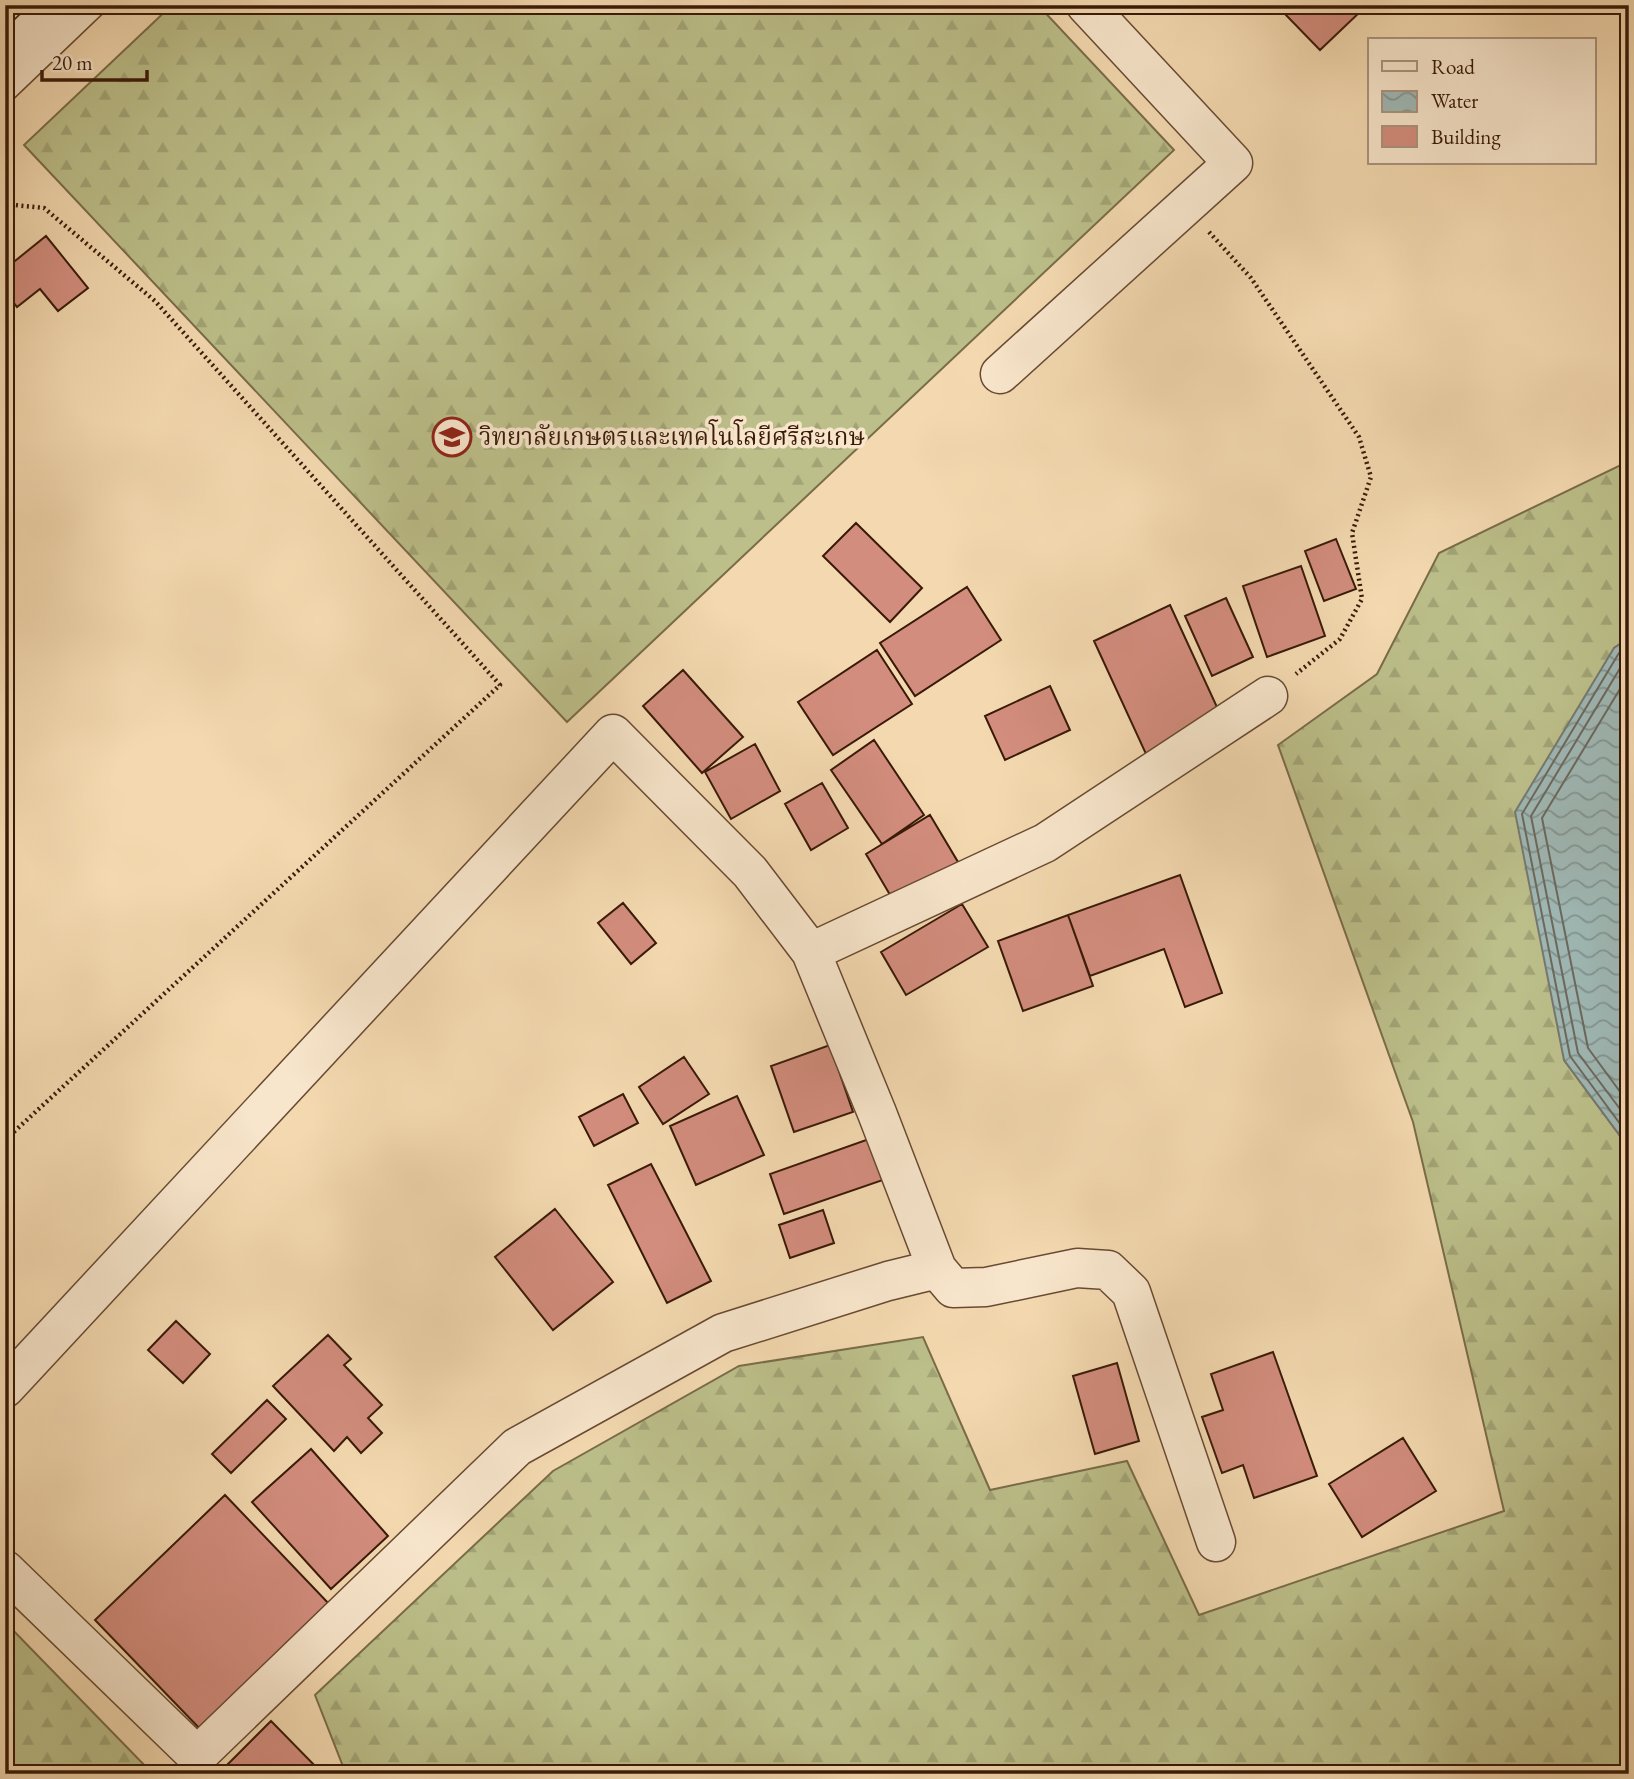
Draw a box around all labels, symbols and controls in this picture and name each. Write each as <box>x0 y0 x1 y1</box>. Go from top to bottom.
scale bar <box>42 38 147 82</box>
legend <box>1368 38 1596 164</box>
text: 20 m <box>52 49 93 76</box>
text: Road <box>1431 53 1475 80</box>
text: Water <box>1431 87 1478 114</box>
text: Building <box>1431 123 1501 150</box>
school or university icon: วิทยาลัยเกษตรและเทคโนโลยีศรีสะเกษ <box>431 416 473 458</box>
place label: วิทยาลัยเกษตรและเทคโนโลยีศรีสะเกษ <box>479 419 865 452</box>

